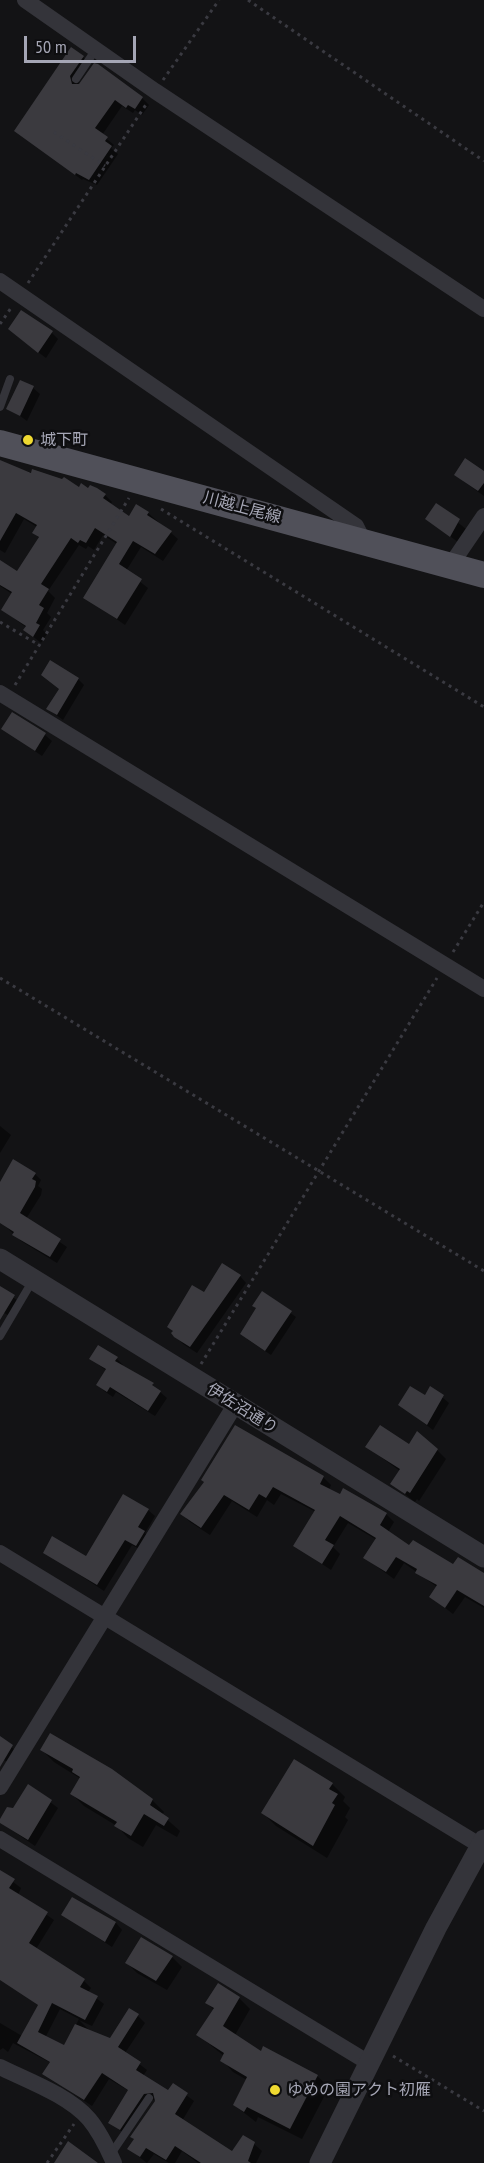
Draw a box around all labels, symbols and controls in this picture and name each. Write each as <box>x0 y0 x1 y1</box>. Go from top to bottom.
scale bar <box>27 24 140 62</box>
text: 50 m <box>35 35 67 58</box>
place label: 城下町 <box>40 430 88 450</box>
marker: 城下町 <box>21 433 35 447</box>
street label: 川越上尾線 <box>201 488 283 528</box>
street label: 伊佐沼通り <box>203 1380 281 1438</box>
place label: ゆめの園アクト初雁 <box>287 2080 431 2100</box>
marker: ゆめの園アクト初雁 <box>268 2083 282 2097</box>

